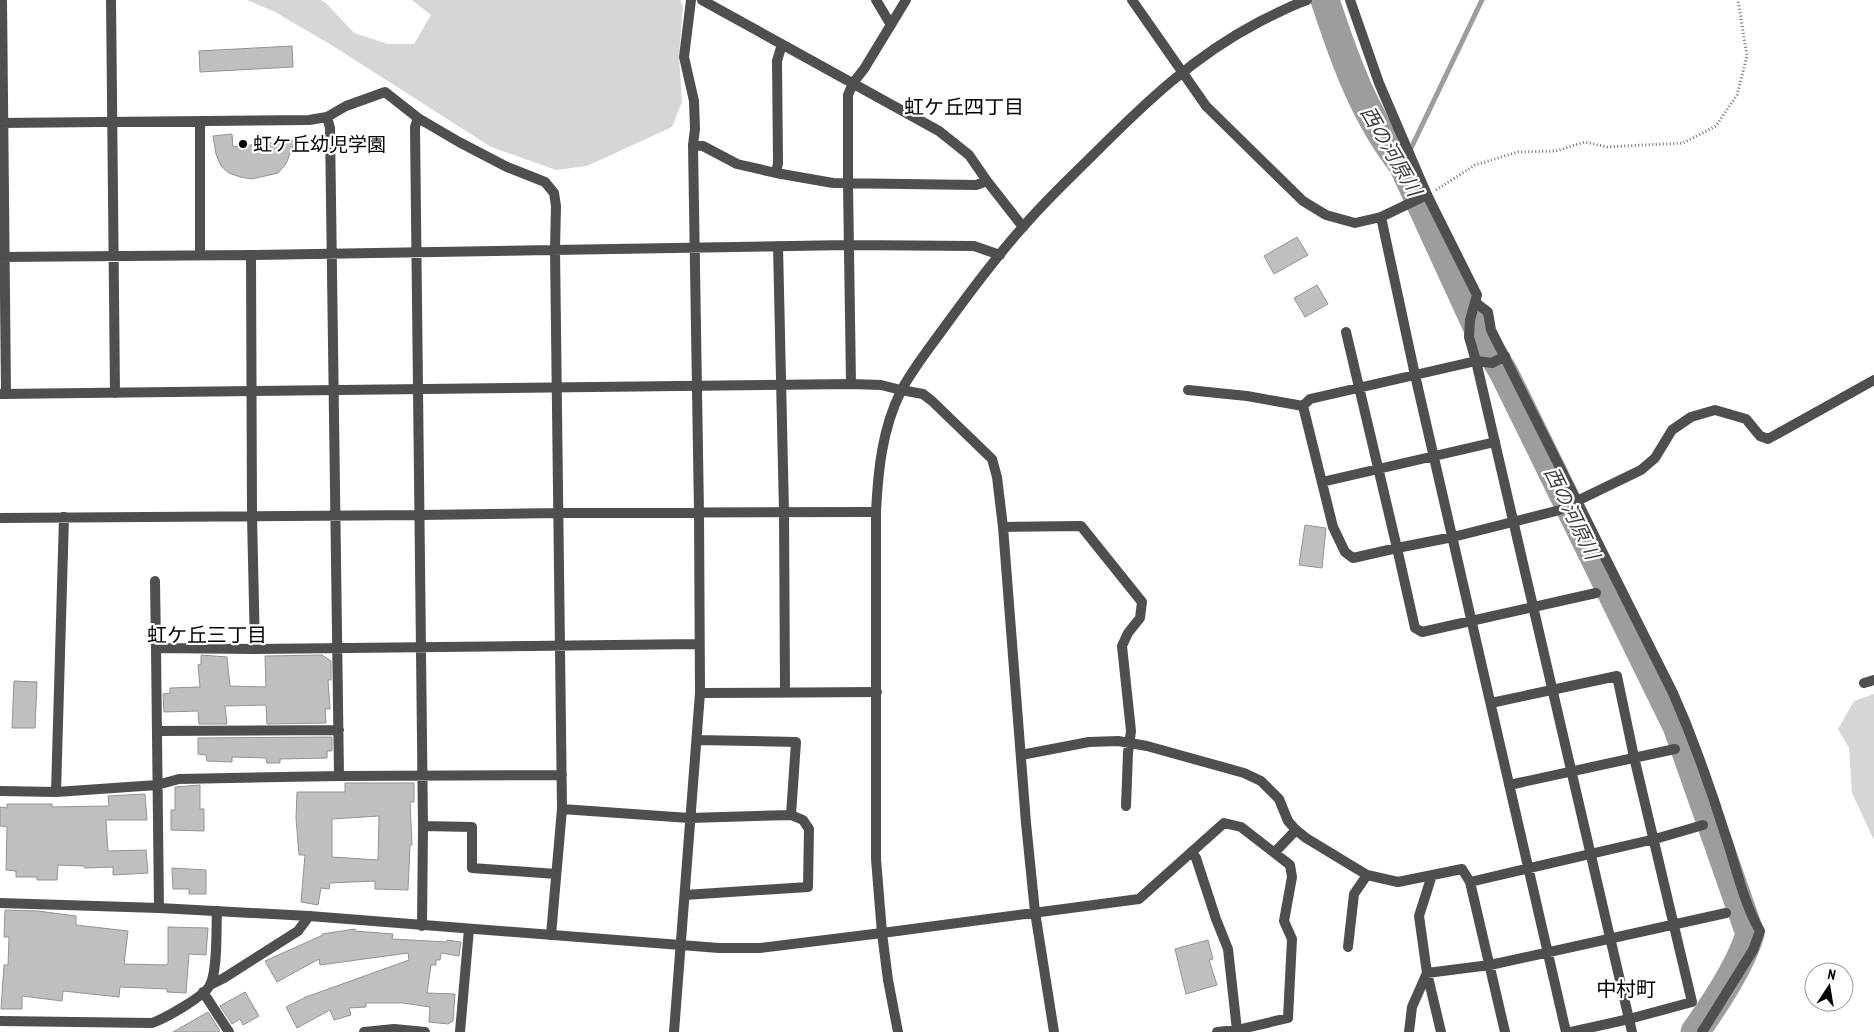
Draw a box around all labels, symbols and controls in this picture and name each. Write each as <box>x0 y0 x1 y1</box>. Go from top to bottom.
district label: 虹ケ丘四丁目 <box>904 94 1024 120</box>
water label: 西の河原川 <box>1355 101 1428 203</box>
place label: 虹ケ丘幼児学園 <box>253 132 386 156</box>
marker: 虹ケ丘幼児学園 <box>237 138 249 150</box>
water label: 西の河原川 <box>1538 462 1606 565</box>
district label: 虹ケ丘三丁目 <box>147 622 267 648</box>
north arrow <box>1804 962 1854 1012</box>
text: N <box>1826 965 1837 984</box>
district label: 中村町 <box>1596 976 1656 1002</box>

